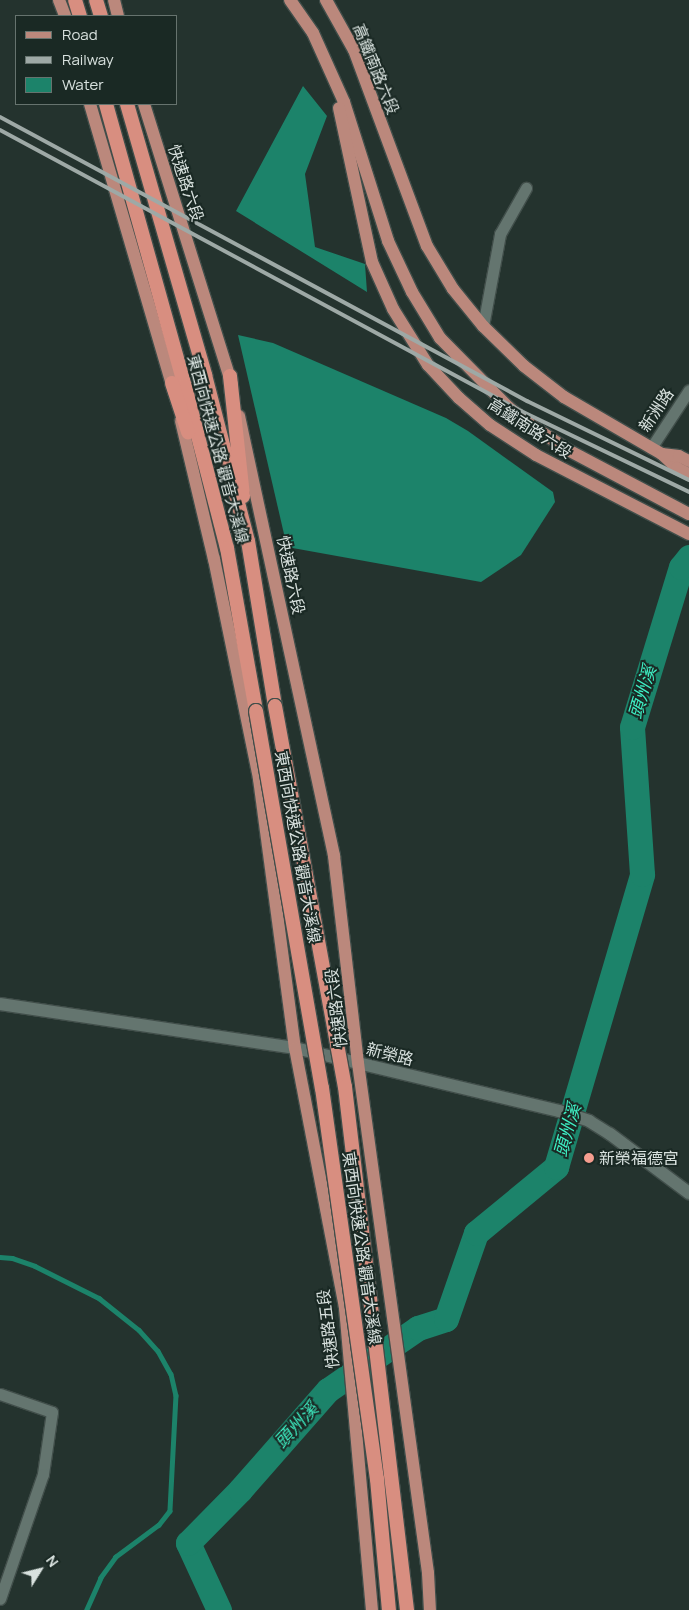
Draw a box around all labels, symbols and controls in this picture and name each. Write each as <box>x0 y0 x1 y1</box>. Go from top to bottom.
legend <box>15 15 178 105</box>
street label: 高鐵南路六段 <box>349 21 403 117</box>
text: Road <box>62 24 98 45</box>
text: Railway <box>62 49 114 70</box>
text: Water <box>62 74 104 95</box>
street label: 快速路六段 <box>165 142 207 224</box>
street label: 東西向快速公路 觀音大溪線 <box>183 352 253 546</box>
street label: 新洲路 <box>635 385 677 435</box>
street label: 高鐵南路六段 <box>485 394 575 462</box>
street label: 快速路六段 <box>273 534 309 616</box>
water label: 頭州溪 <box>624 663 660 721</box>
street label: 東西向快速公路 觀音大溪線 <box>272 749 324 945</box>
street label: 快速路六段 <box>322 967 350 1049</box>
street label: 新榮路 <box>364 1039 416 1069</box>
water label: 頭州溪 <box>549 1101 585 1159</box>
place label: 新榮福德宮 <box>599 1148 679 1168</box>
street label: 東西向快速公路 觀音大溪線 <box>339 1150 385 1346</box>
marker: 新榮福德宮 <box>583 1152 595 1164</box>
street label: 快速路五段 <box>314 1288 342 1370</box>
water label: 頭州溪 <box>270 1398 322 1452</box>
north arrow <box>15 1545 65 1595</box>
text: N <box>42 1551 63 1571</box>

